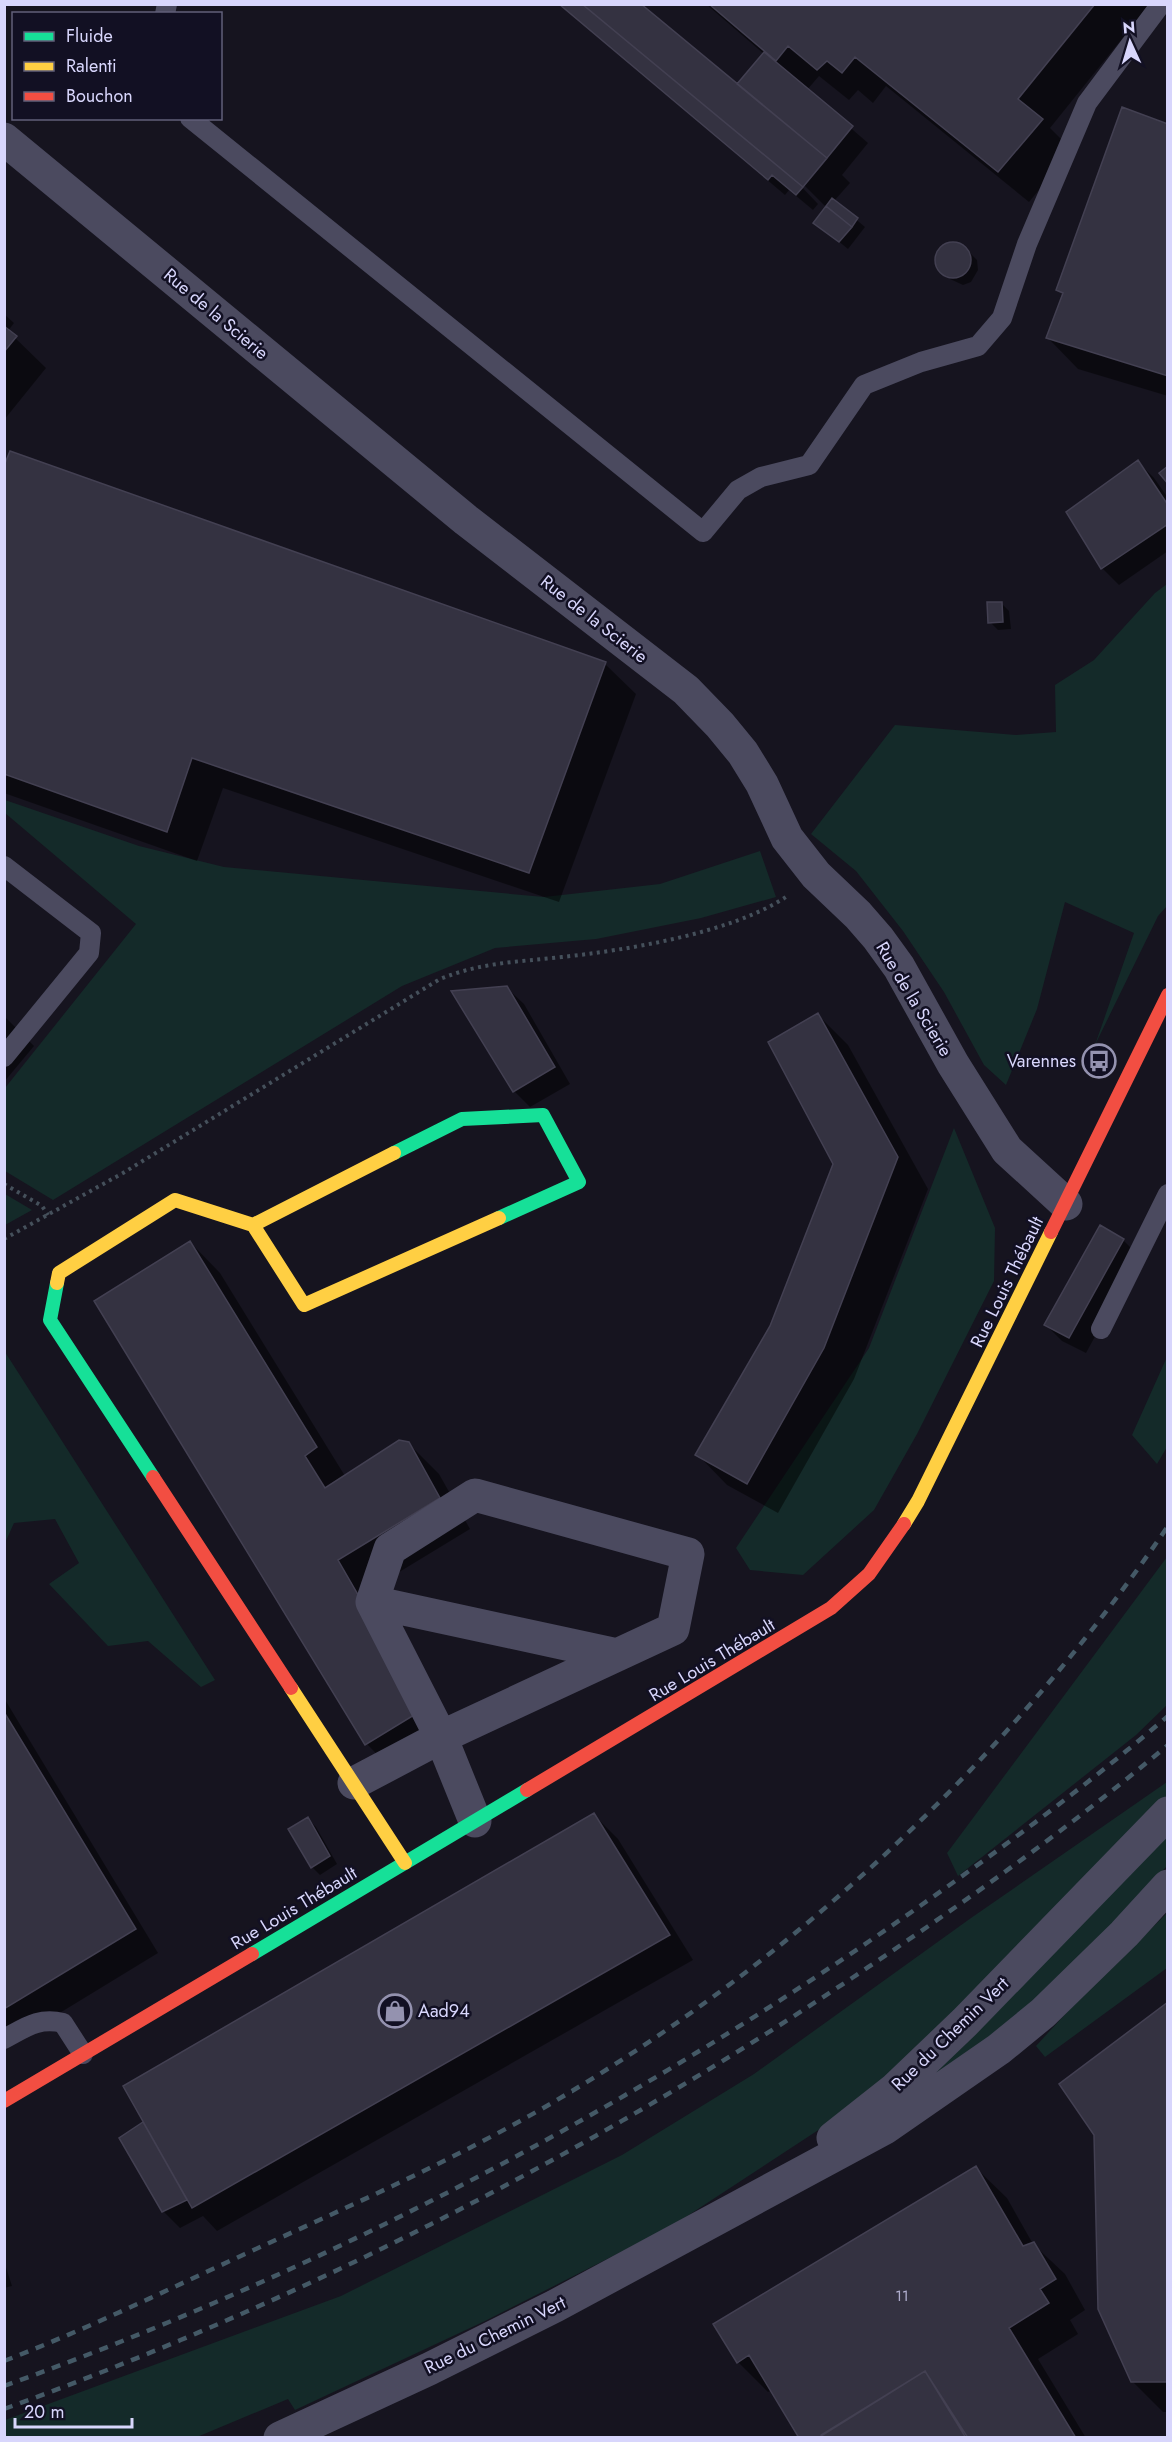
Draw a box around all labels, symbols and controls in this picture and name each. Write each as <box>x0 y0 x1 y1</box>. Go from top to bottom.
legend <box>12 12 222 120</box>
north arrow <box>1100 12 1160 72</box>
text: N <box>1122 16 1136 39</box>
text: Fluide <box>66 23 113 49</box>
text: Ralenti <box>66 53 117 79</box>
text: Bouchon <box>66 83 133 109</box>
street label: Rue de la Scierie <box>158 262 274 366</box>
street label: Rue de la Scierie <box>535 569 653 669</box>
street label: Rue de la Scierie <box>869 937 959 1061</box>
bus stop icon: Varennes <box>1081 1043 1117 1079</box>
place label: Varennes <box>1007 1048 1076 1074</box>
street label: Rue Louis Thébault <box>964 1212 1050 1352</box>
street label: Rue Louis Thébault <box>644 1612 780 1708</box>
street label: Rue Louis Thébault <box>226 1860 362 1956</box>
street label: Rue du Chemin Vert <box>886 1971 1015 2097</box>
shop icon: Aad94 <box>377 1993 413 2029</box>
place label: Aad94 <box>418 1998 470 2024</box>
house number: 11 <box>895 2285 909 2307</box>
street label: Rue du Chemin Vert <box>420 2289 571 2380</box>
scale bar <box>15 2391 132 2429</box>
text: 20 m <box>24 2399 64 2425</box>

